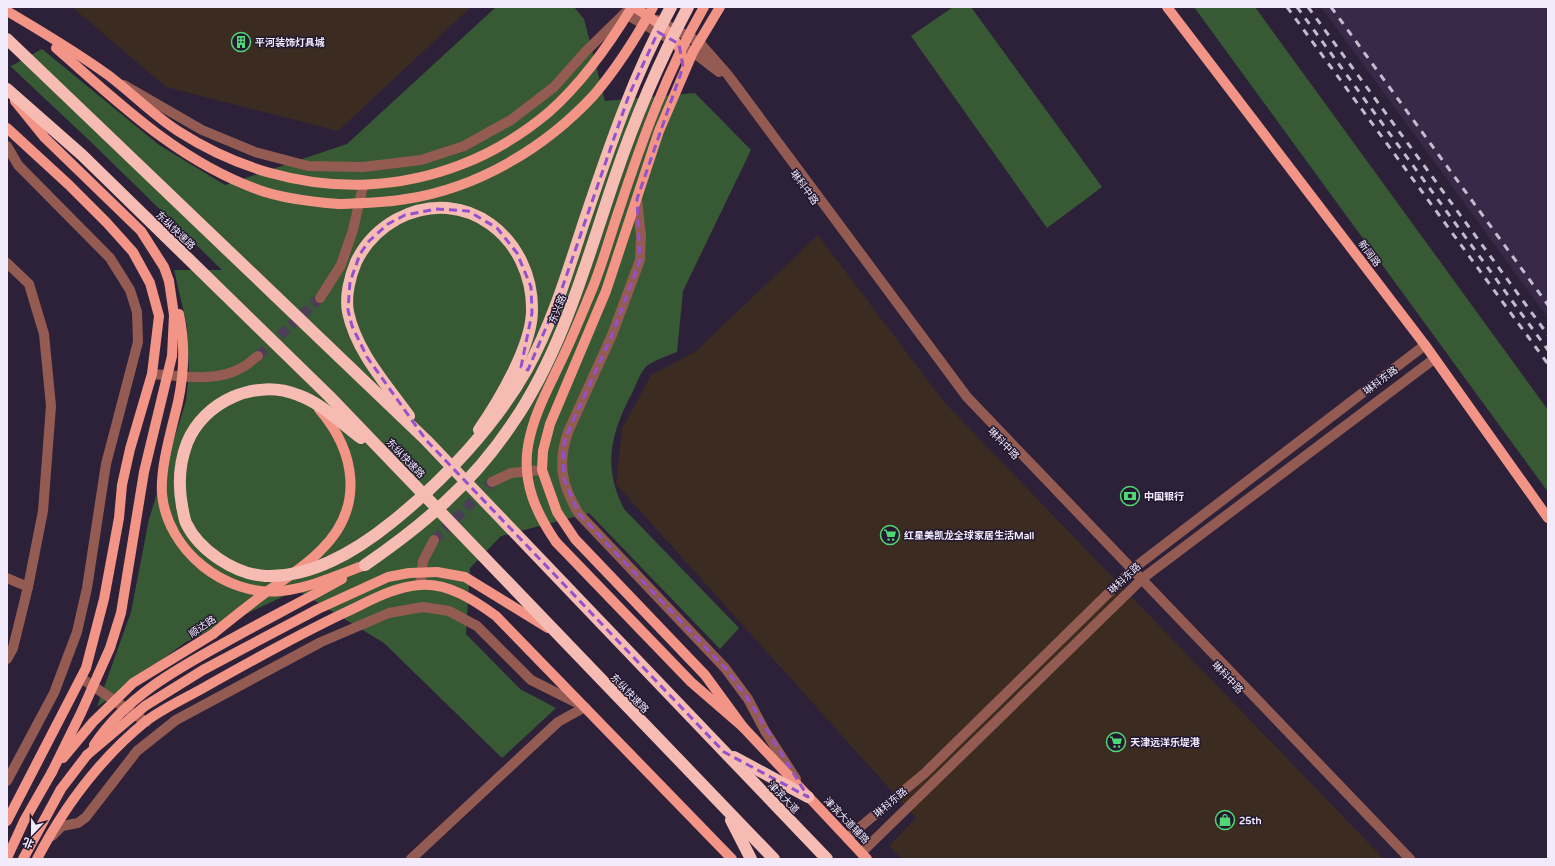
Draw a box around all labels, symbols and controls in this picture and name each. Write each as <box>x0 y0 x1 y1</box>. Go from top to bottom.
building icon: 平河装饰灯具城 <box>230 31 252 53</box>
place label: 平河装饰灯具城 <box>255 36 325 49</box>
street label: 琳科中路 <box>788 168 821 207</box>
street label: 东纵快速路 <box>153 209 197 252</box>
street label: 新阔路 <box>1355 238 1383 269</box>
street label: 东兴路 <box>547 293 569 326</box>
street label: 琳科东路 <box>1361 364 1400 398</box>
street label: 琳科中路 <box>985 425 1021 462</box>
street label: 东纵快速路 <box>384 437 427 481</box>
bank icon: 中国银行 <box>1119 485 1141 507</box>
place label: 中国银行 <box>1144 491 1184 503</box>
supermarket icon: 红星美凯龙全球家居生活Mall <box>879 524 901 546</box>
place label: 红星美凯龙全球家居生活Mall <box>904 529 1034 542</box>
street label: 琳科东路 <box>1106 561 1143 597</box>
street label: 顺达路 <box>187 613 218 640</box>
street label: 琳科中路 <box>1209 659 1245 696</box>
street label: 东纵快速路 <box>608 672 651 716</box>
supermarket icon: 天津远洋乐堤港 <box>1105 731 1127 753</box>
place label: 天津远洋乐堤港 <box>1130 737 1200 749</box>
street label: 津滨大道 <box>765 779 801 816</box>
street label: 琳科东路 <box>871 785 910 820</box>
street label: 津滨大道辅路 <box>821 795 871 846</box>
shop icon: 25th <box>1214 809 1236 831</box>
north arrow <box>12 814 52 854</box>
place label: 25th <box>1239 815 1261 827</box>
text: 北 <box>21 835 36 851</box>

